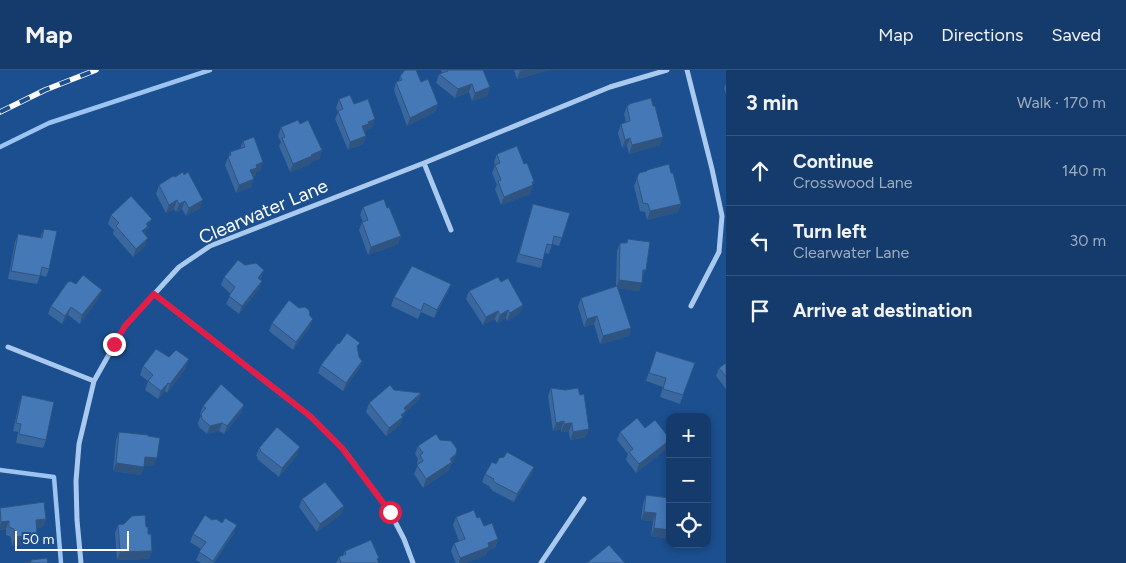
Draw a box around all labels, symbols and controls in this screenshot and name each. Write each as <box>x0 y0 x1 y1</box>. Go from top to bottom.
text: Map <box>25 20 73 49</box>
text: Map <box>878 24 913 46</box>
text: Directions <box>941 24 1023 46</box>
text: Saved <box>1051 24 1101 46</box>
text: 3 min <box>746 90 798 115</box>
text: Walk · 170 m <box>1017 93 1106 112</box>
text: Continue <box>793 150 873 173</box>
icon: ahead <box>746 157 774 185</box>
text: 140 m <box>1062 161 1106 180</box>
text: Crosswood Lane <box>793 173 913 192</box>
street label: Clearwater Lane <box>195 174 331 249</box>
text: Turn left <box>793 220 867 243</box>
icon: left <box>746 227 774 255</box>
text: 30 m <box>1069 231 1106 250</box>
text: Clearwater Lane <box>793 243 909 262</box>
icon: arrive <box>746 297 774 325</box>
text: Arrive at destination <box>793 299 972 322</box>
route end <box>103 333 126 356</box>
map controls <box>666 413 711 548</box>
button: + <box>666 413 711 458</box>
button: − <box>666 458 711 503</box>
route start <box>379 501 402 524</box>
button: locate <box>666 503 711 548</box>
scale bar <box>15 528 129 551</box>
text: 50 m <box>22 531 54 548</box>

